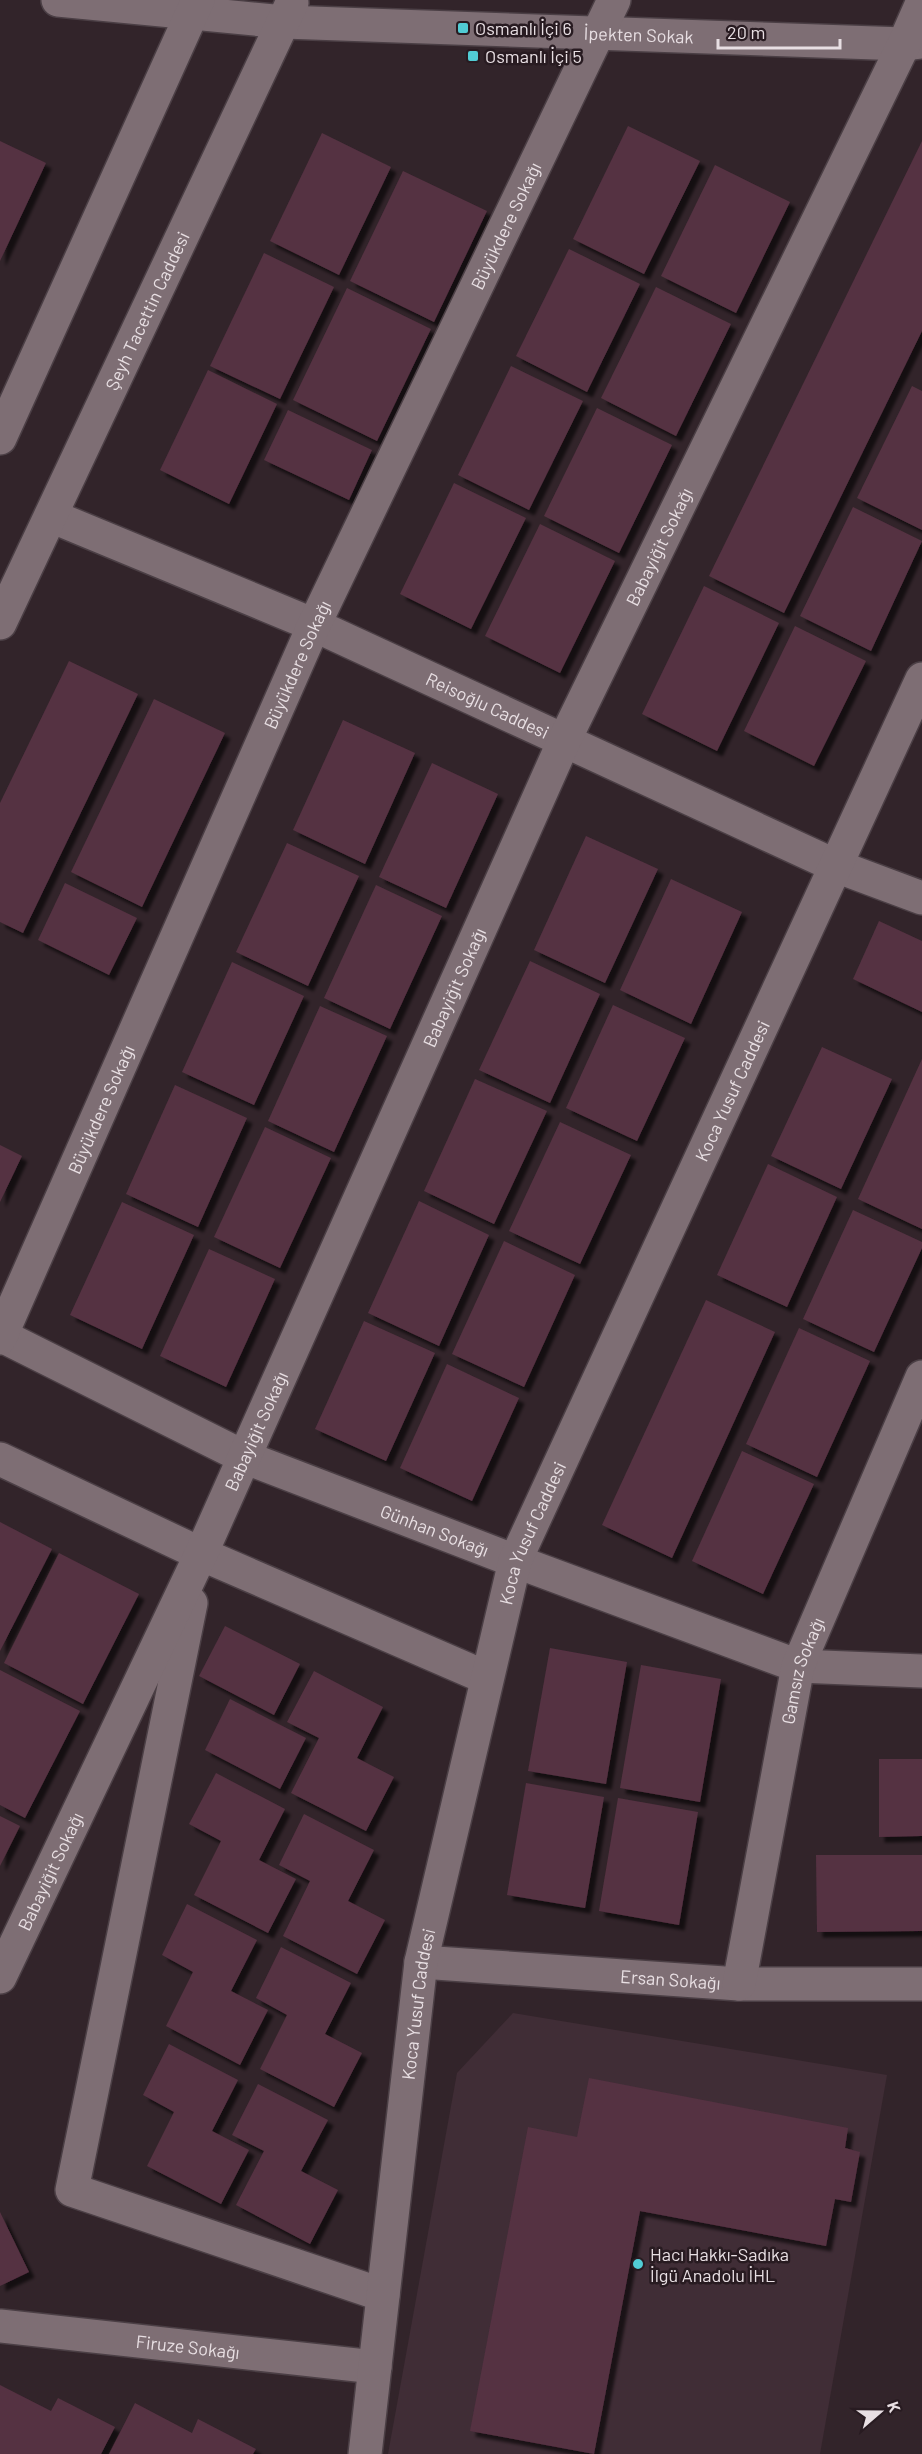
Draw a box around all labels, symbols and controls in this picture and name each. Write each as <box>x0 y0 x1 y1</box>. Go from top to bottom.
scale bar <box>718 12 840 50</box>
place label: Osmanlı İçi 6 <box>475 17 572 39</box>
marker: Osmanlı İçi 6 <box>456 21 470 35</box>
text: 20 m <box>727 21 765 43</box>
street label: İpekten Sokak <box>583 22 694 48</box>
place label: Osmanlı İçi 5 <box>485 45 582 67</box>
marker: Osmanlı İçi 5 <box>466 49 480 63</box>
street label: Büyükdere Sokağı <box>466 159 546 293</box>
street label: Şeyh Tacettin Caddesi <box>100 228 194 394</box>
street label: Babayiğit Sokağı <box>621 484 697 609</box>
street label: Büyükdere Sokağı <box>259 597 335 732</box>
street label: Reisoğlu Caddesi <box>423 667 553 743</box>
street label: Babayiğit Sokağı <box>418 924 490 1050</box>
street label: Koca Yusuf Caddesi <box>690 1017 774 1165</box>
street label: Büyükdere Sokağı <box>63 1041 139 1177</box>
street label: Babayiğit Sokağı <box>220 1368 292 1494</box>
street label: Koca Yusuf Caddesi <box>494 1458 570 1607</box>
street label: Günhan Sokağı <box>377 1499 492 1561</box>
street label: Gamsız Sokağı <box>776 1614 829 1726</box>
street label: Babayiğit Sokağı <box>13 1809 88 1934</box>
street label: Koca Yusuf Caddesi <box>397 1926 440 2081</box>
street label: Ersan Sokağı <box>620 1965 721 1994</box>
place label: Hacı Hakkı-Sadıka İlgü Anadolu İHL <box>650 2243 789 2286</box>
marker: Hacı Hakkı-Sadıka İlgü Anadolu İHL <box>631 2257 645 2271</box>
street label: Firuze Sokağı <box>135 2330 241 2363</box>
north arrow <box>850 2382 910 2442</box>
text: K <box>884 2399 905 2415</box>

